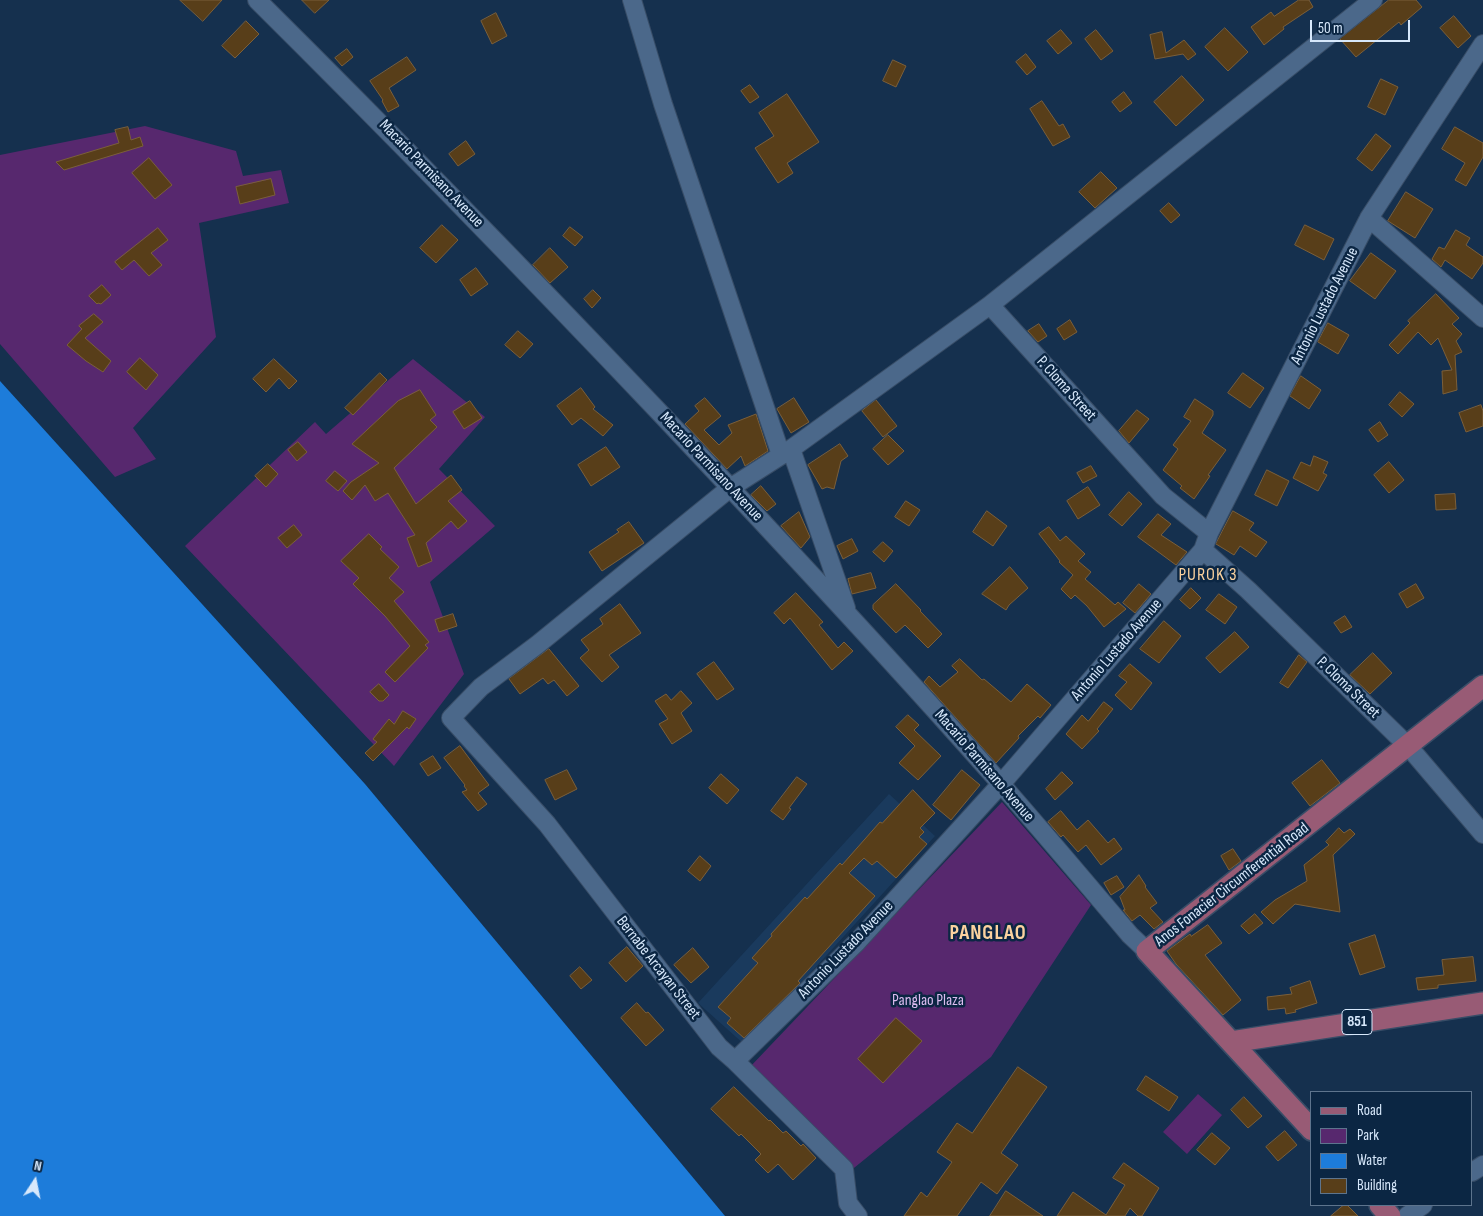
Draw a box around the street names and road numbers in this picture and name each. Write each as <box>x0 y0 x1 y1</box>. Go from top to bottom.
street label: Macario Parmisano Avenue <box>375 116 487 232</box>
street label: Antonio Lustado Avenue <box>1287 244 1363 368</box>
street label: P. Cloma Street <box>1032 353 1100 425</box>
street label: Macario Parmisano Avenue <box>655 408 767 526</box>
street label: Antonio Lustado Avenue <box>1068 595 1166 705</box>
street label: P. Cloma Street <box>1312 653 1384 723</box>
street label: Macario Parmisano Avenue <box>930 706 1038 826</box>
street label: Anos Fonacier Circumferential Road <box>1151 819 1313 951</box>
street label: Antonio Lustado Avenue <box>794 897 898 1003</box>
street label: Bernabe Arcayan Street <box>612 913 704 1023</box>
road number: 851 <box>1342 1010 1372 1034</box>

